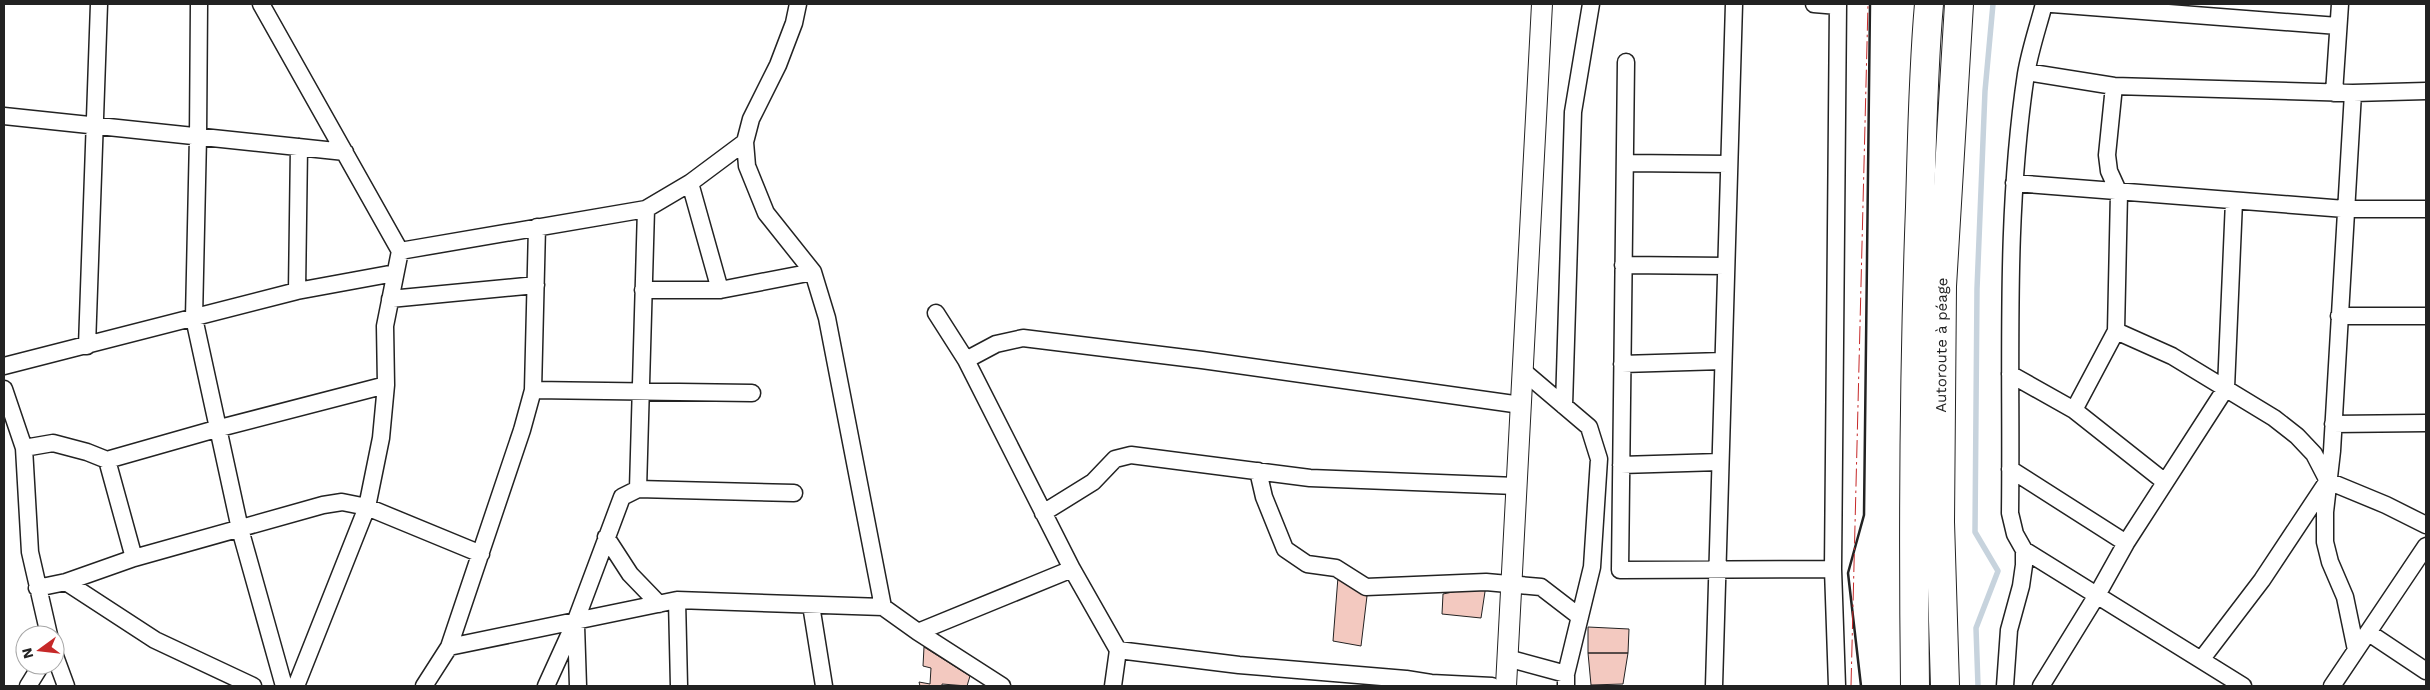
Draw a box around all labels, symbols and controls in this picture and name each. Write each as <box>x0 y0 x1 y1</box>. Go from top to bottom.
street label: Autoroute à péage <box>1932 277 1951 413</box>
north arrow <box>15 625 65 675</box>
text: N <box>18 646 37 660</box>

